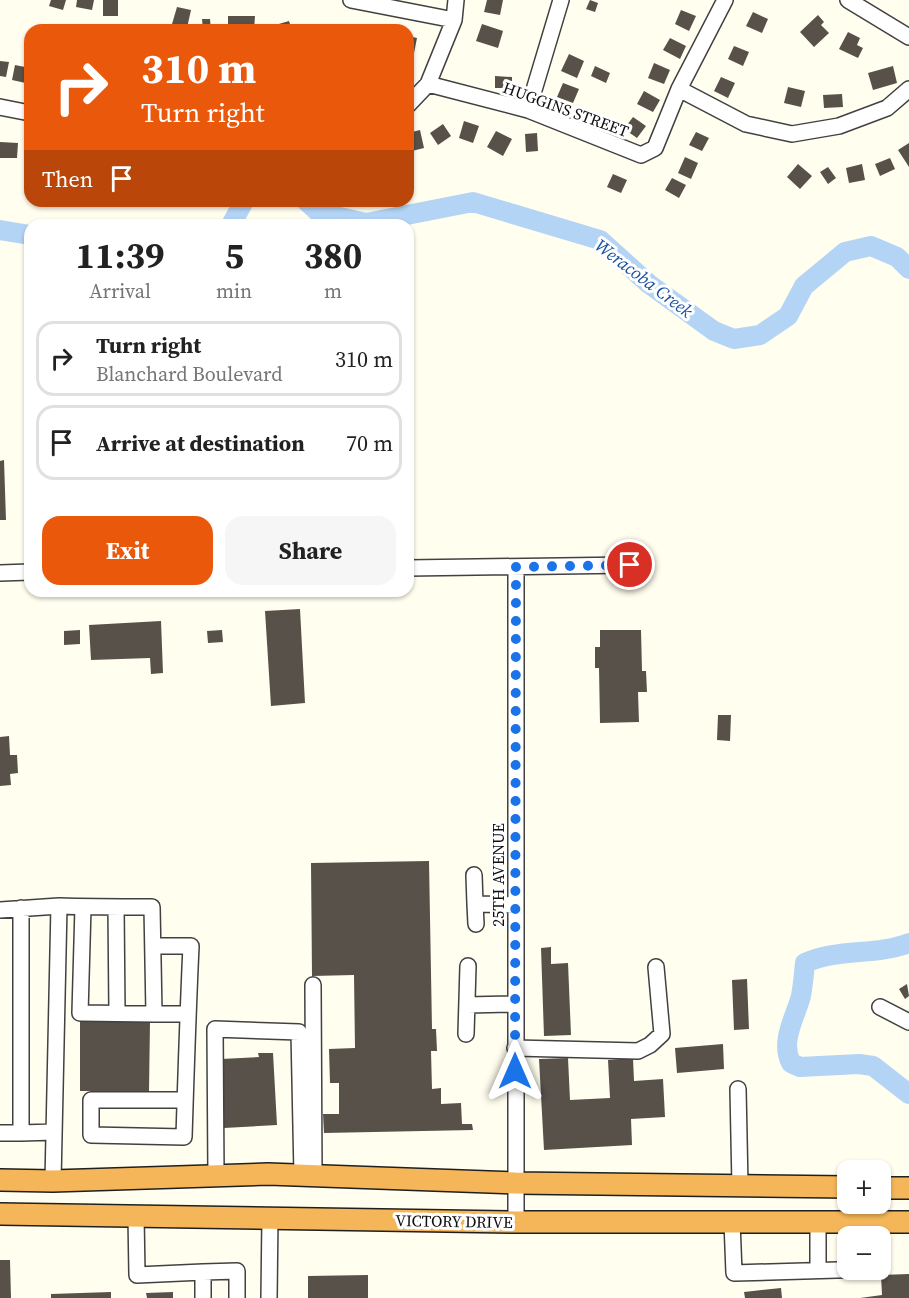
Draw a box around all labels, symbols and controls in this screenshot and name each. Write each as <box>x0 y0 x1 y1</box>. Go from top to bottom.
text: 310 m <box>141 39 256 97</box>
icon: right <box>42 48 120 126</box>
street label: HUGGINS STREET <box>500 76 632 142</box>
text: Turn right <box>141 94 265 131</box>
icon: arrive <box>105 162 138 195</box>
text: Then <box>42 164 93 194</box>
text: 11:39 <box>76 231 164 280</box>
text: 5 <box>224 231 244 280</box>
text: 380 <box>304 231 362 280</box>
water label: Weracoba Creek <box>590 233 699 323</box>
text: Arrival <box>89 277 151 305</box>
text: min <box>216 277 252 305</box>
text: m <box>324 277 342 305</box>
text: Turn right <box>96 330 201 360</box>
icon: right <box>45 342 78 375</box>
text: 310 m <box>335 344 393 374</box>
text: Blanchard Boulevard <box>96 360 283 388</box>
icon: arrive <box>45 426 78 459</box>
text: Arrive at destination <box>96 428 305 458</box>
text: 70 m <box>346 428 393 458</box>
button: Exit <box>42 516 213 585</box>
button: Share <box>225 516 396 585</box>
pin <box>604 539 655 590</box>
icon: arrive <box>613 548 646 581</box>
street label: 25TH AVENUE <box>487 823 509 927</box>
position arrow <box>483 1039 547 1103</box>
map controls <box>837 1160 891 1280</box>
button: + <box>837 1160 891 1214</box>
street label: VICTORY DRIVE <box>395 1209 513 1233</box>
button: − <box>837 1226 891 1280</box>

